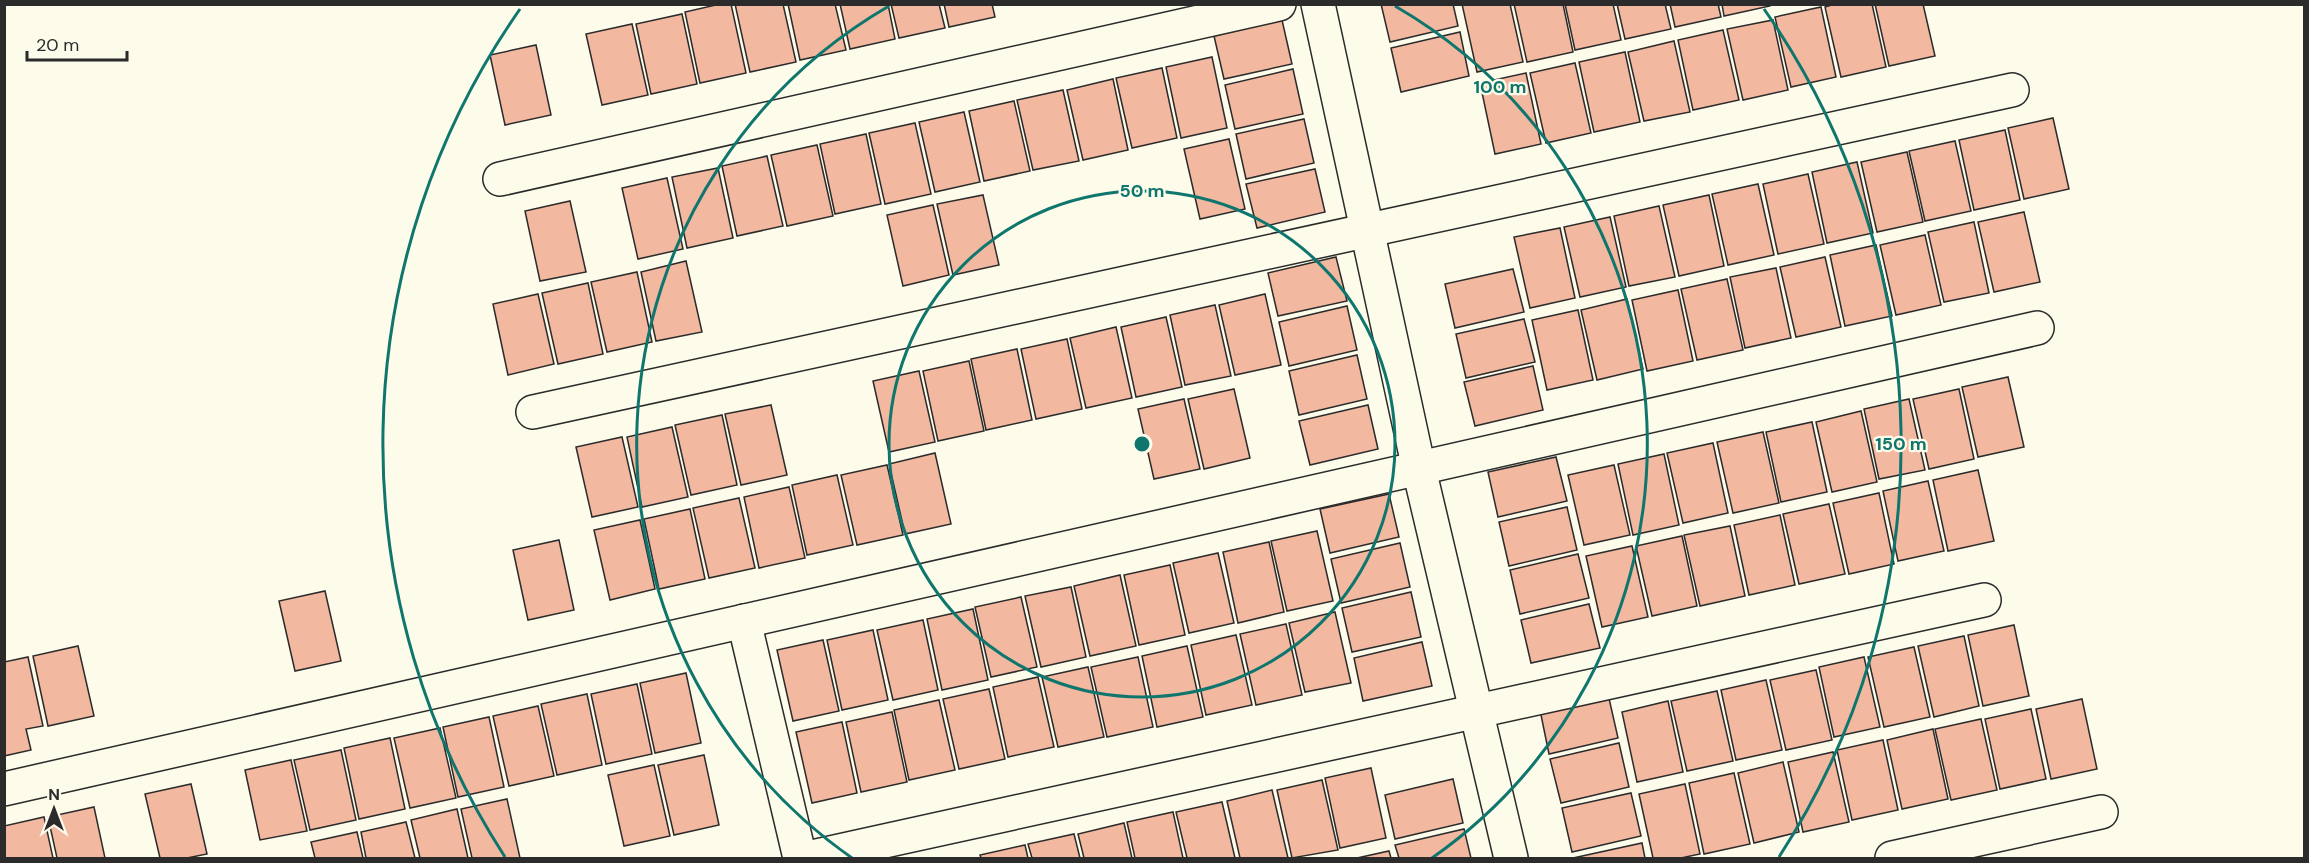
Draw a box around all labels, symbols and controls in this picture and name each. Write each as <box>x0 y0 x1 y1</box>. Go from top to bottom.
scale bar <box>27 24 128 62</box>
text: 20 m <box>36 33 79 57</box>
text: 100 m <box>1473 75 1527 99</box>
text: 50 m <box>1119 179 1165 203</box>
text: 150 m <box>1875 432 1927 456</box>
centre of rings <box>1132 434 1152 454</box>
north arrow <box>24 779 84 839</box>
text: N <box>48 784 60 805</box>

